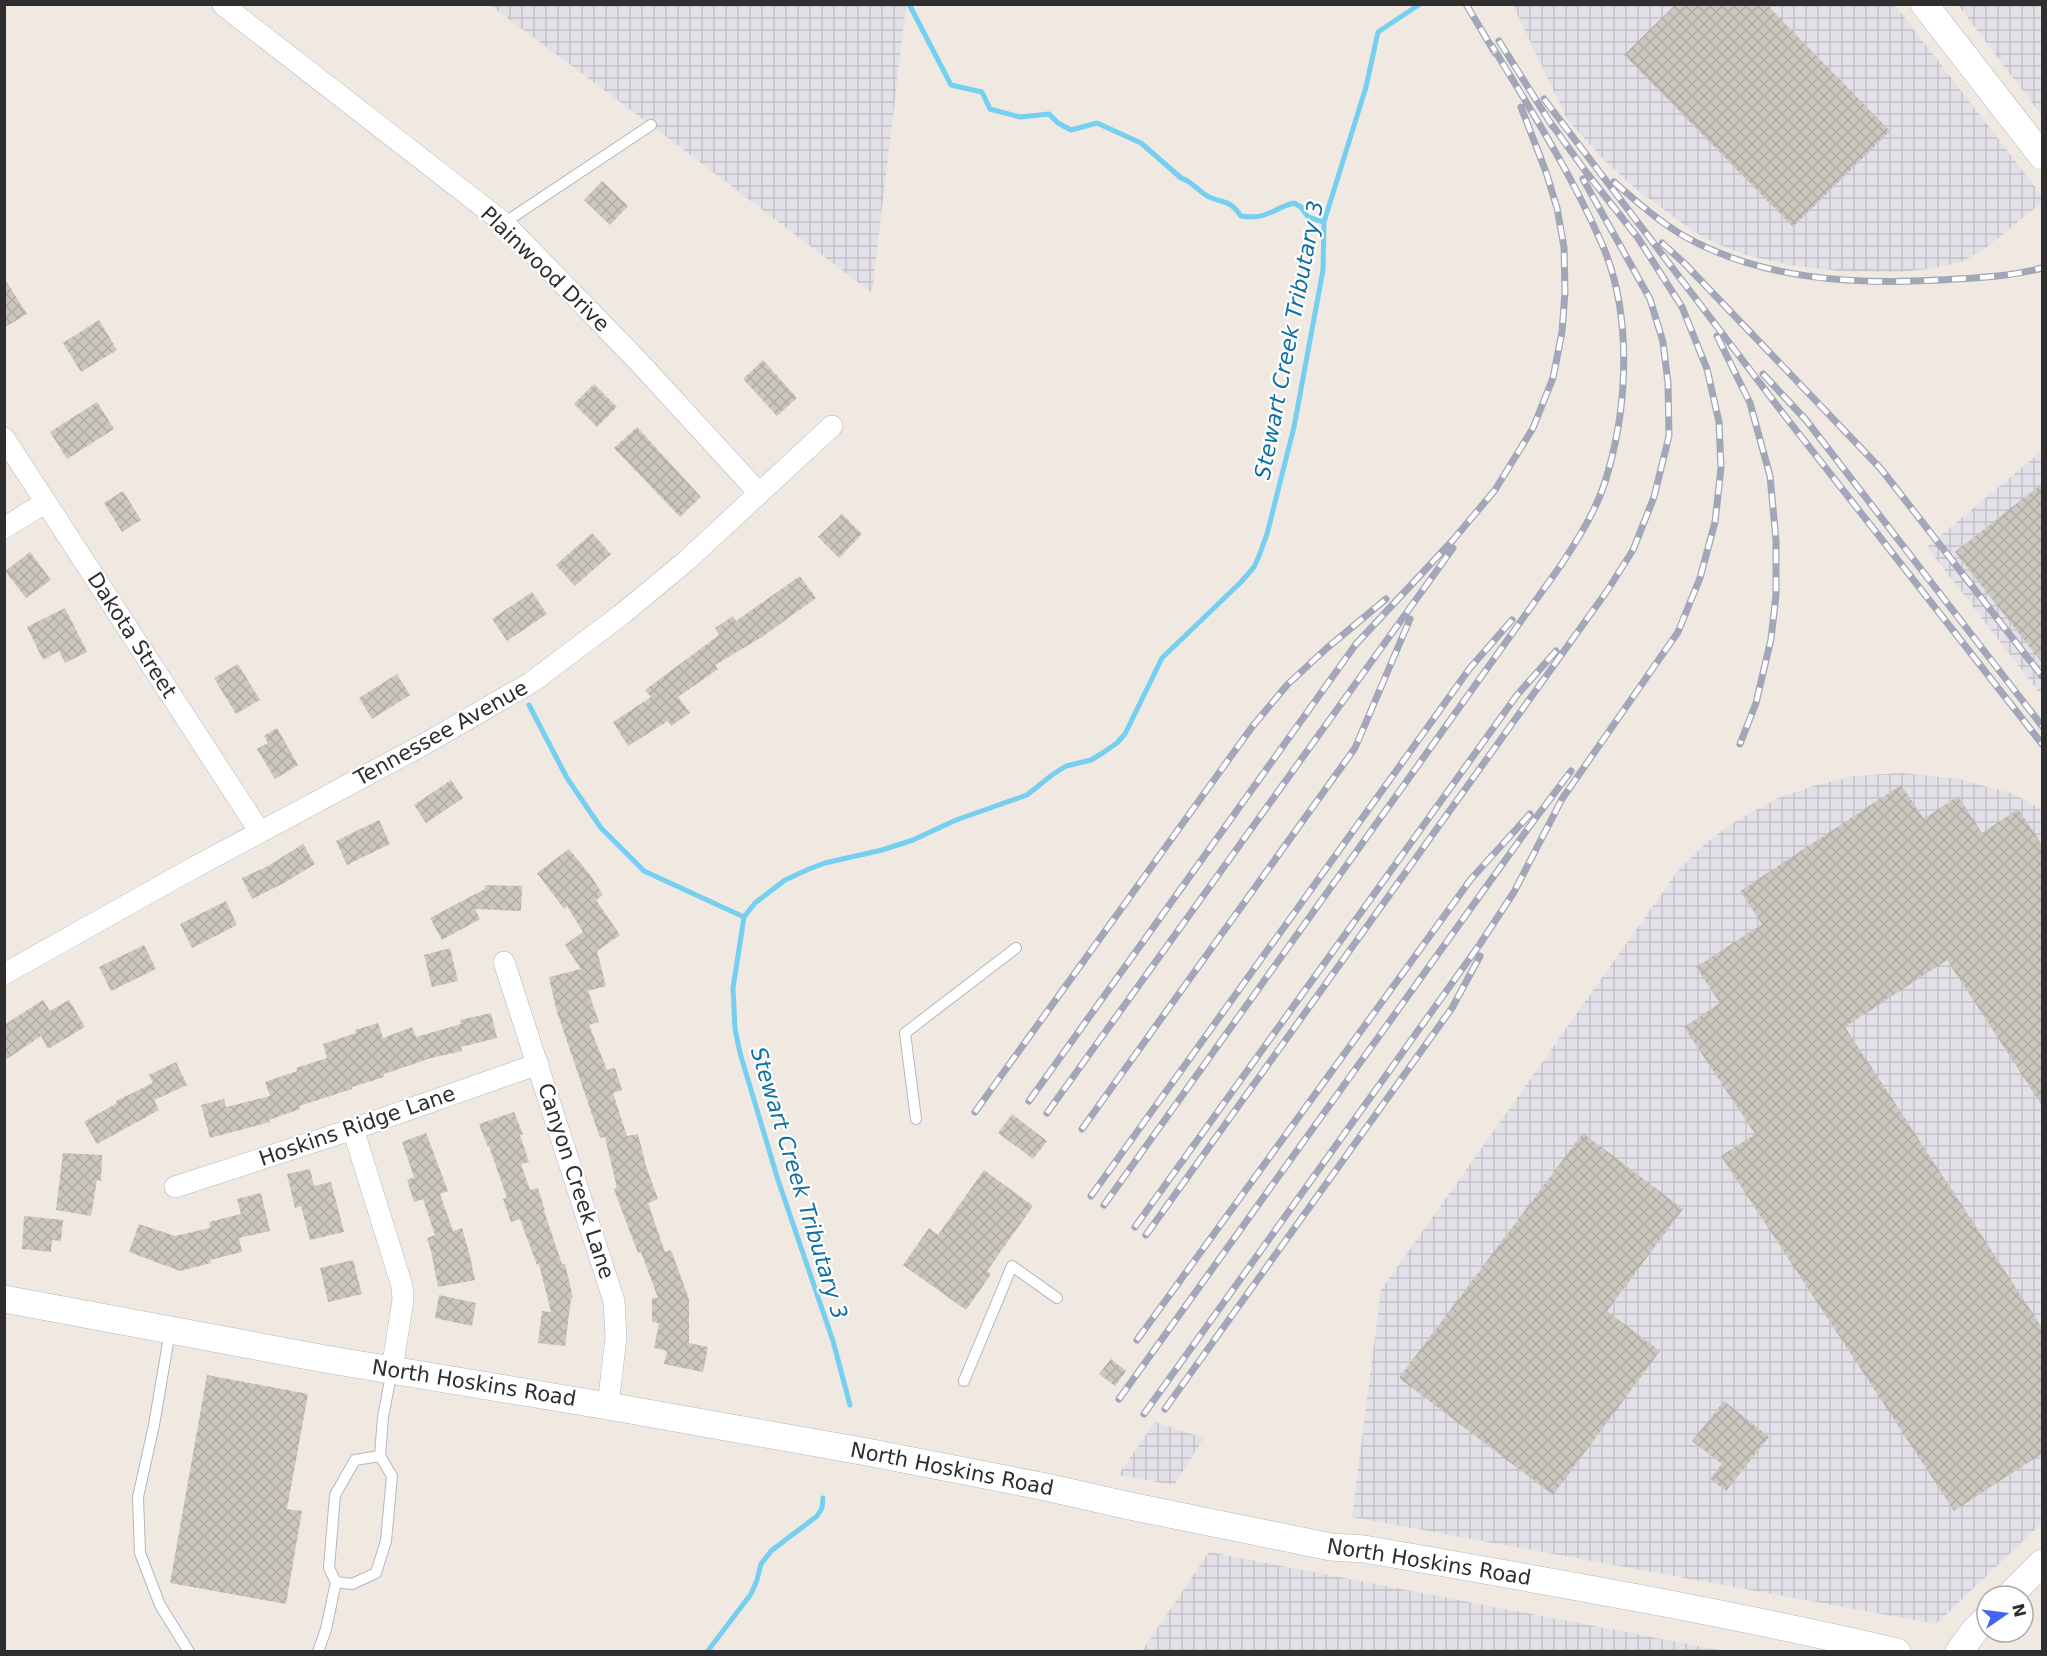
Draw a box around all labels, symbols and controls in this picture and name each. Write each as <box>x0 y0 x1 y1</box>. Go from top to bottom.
water label: Stewart Creek Tributary 3 <box>1250 198 1328 482</box>
street label: Plainwood Drive <box>476 202 614 336</box>
street label: Dakota Street <box>82 568 182 702</box>
street label: Tennessee Avenue <box>349 675 532 791</box>
water label: Stewart Creek Tributary 3 <box>746 1044 852 1322</box>
street label: Canyon Creek Lane <box>533 1080 619 1282</box>
street label: Hoskins Ridge Lane <box>256 1081 458 1171</box>
street label: North Hoskins Road <box>370 1355 578 1411</box>
street label: North Hoskins Road <box>848 1438 1056 1500</box>
street label: North Hoskins Road <box>1325 1534 1533 1590</box>
north arrow <box>1975 1584 2035 1644</box>
text: N <box>2008 1602 2030 1619</box>

